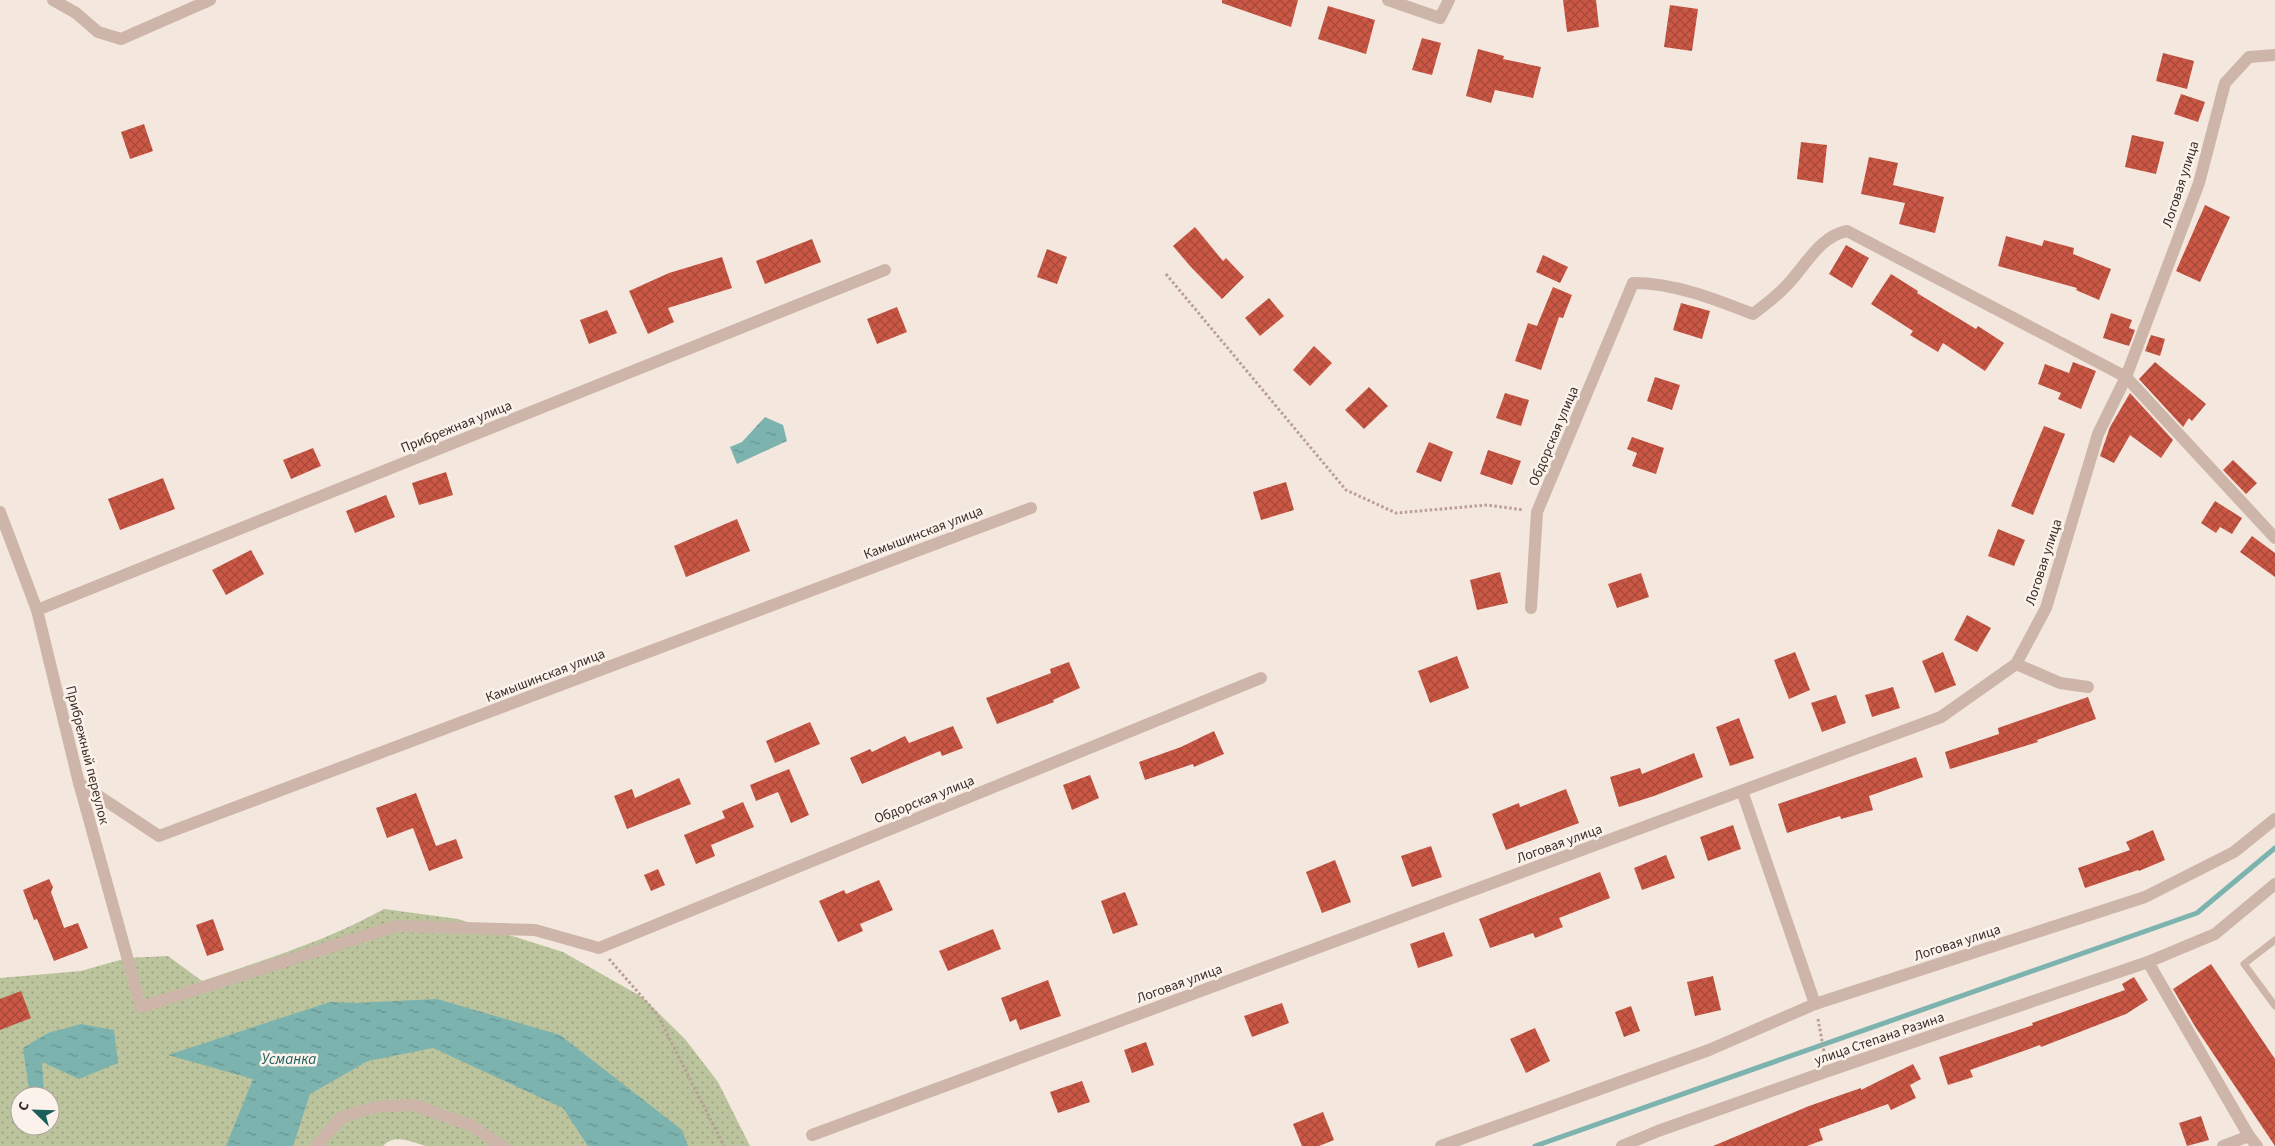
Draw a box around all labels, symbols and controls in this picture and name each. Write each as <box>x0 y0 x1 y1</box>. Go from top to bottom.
street label: Логовая улица <box>2158 138 2204 230</box>
street label: Обдорская улица <box>1524 383 1584 489</box>
street label: Прибрежная улица <box>398 396 515 458</box>
street label: Камышинская улица <box>861 501 986 565</box>
street label: Логовая улица <box>2021 516 2067 608</box>
street label: Камышинская улица <box>483 644 608 708</box>
street label: Прибрежный переулок <box>60 684 114 827</box>
street label: Обдорская улица <box>871 771 978 829</box>
street label: Логовая улица <box>1514 819 1605 869</box>
street label: Логовая улица <box>1911 920 2003 966</box>
street label: Логовая улица <box>1134 959 1225 1009</box>
street label: улица Степана Разина <box>1812 1007 1947 1071</box>
water label: Усманка <box>262 1049 316 1070</box>
north arrow <box>10 1086 60 1136</box>
text: С <box>13 1099 35 1114</box>

